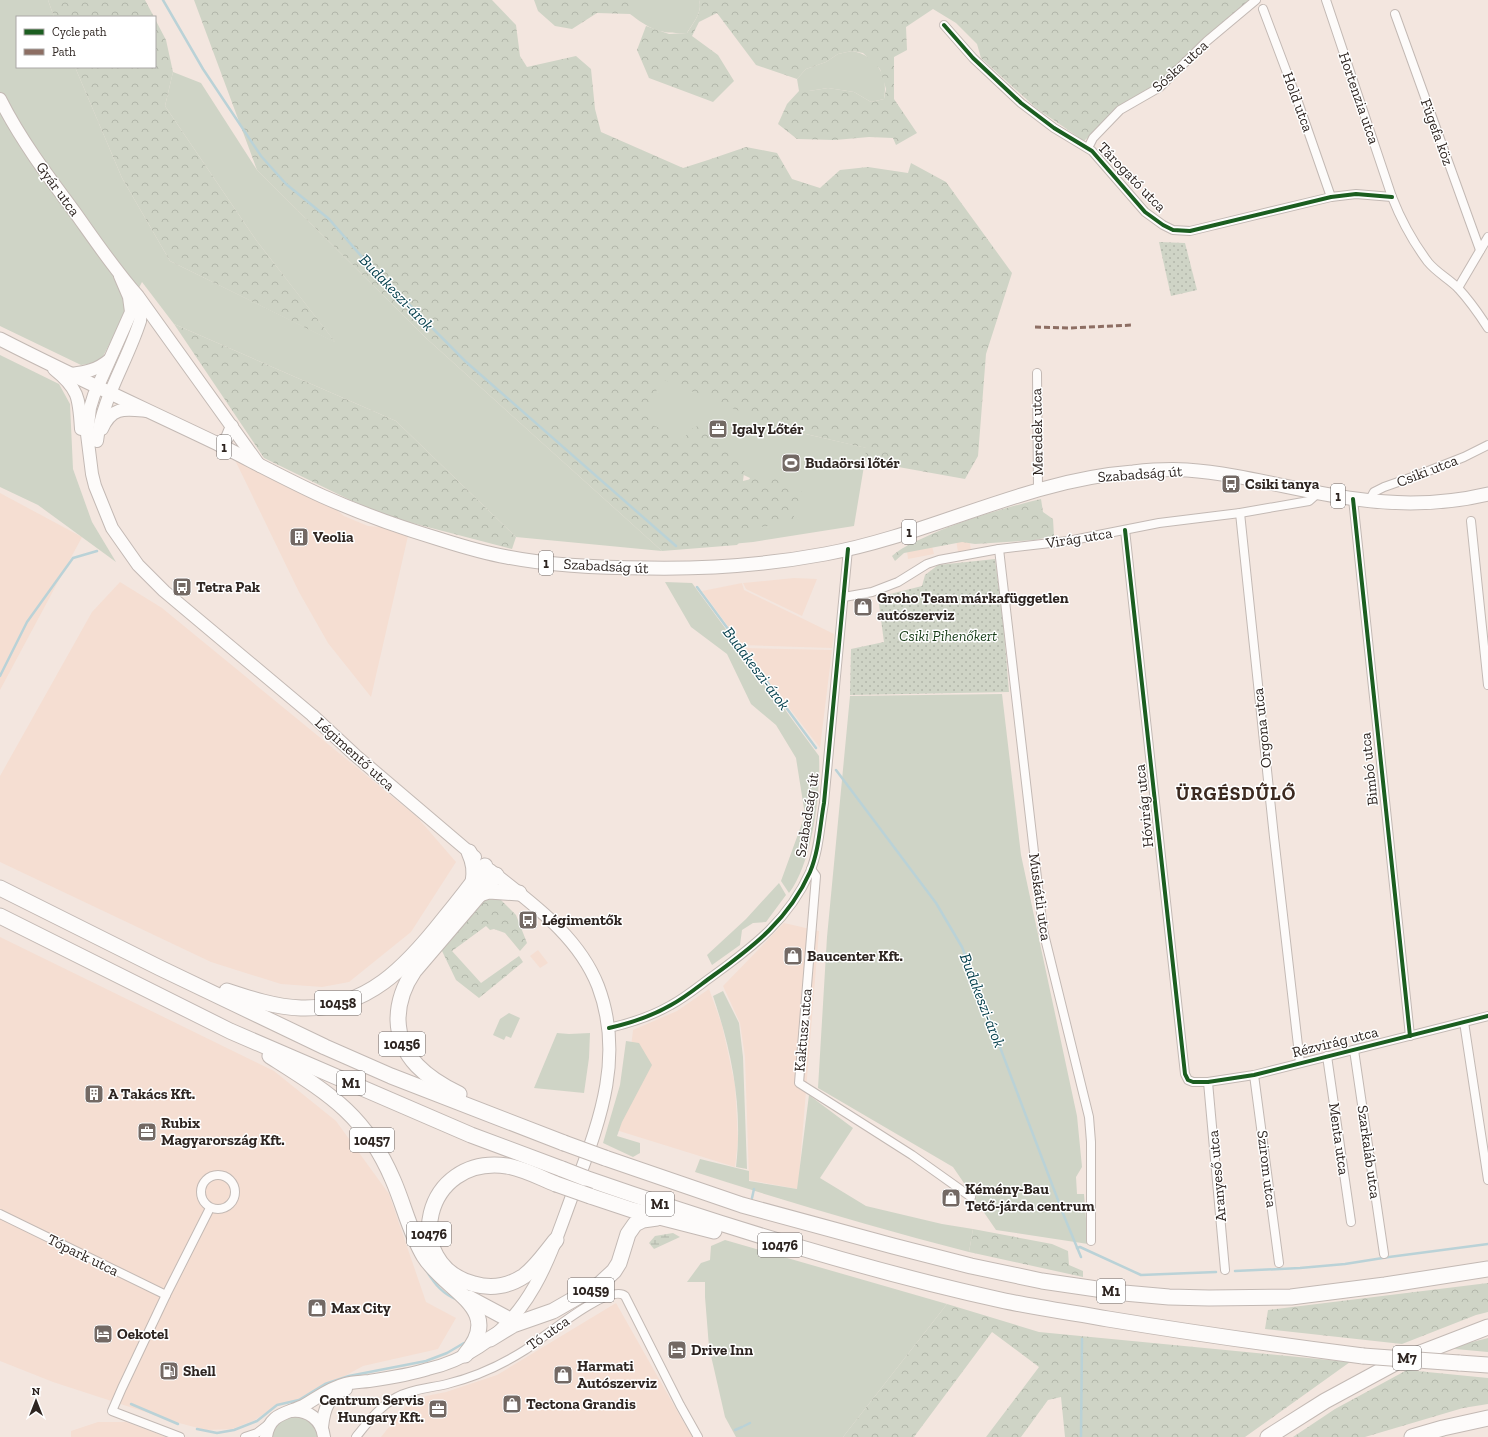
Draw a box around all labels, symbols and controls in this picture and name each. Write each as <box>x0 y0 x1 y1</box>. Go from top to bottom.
legend <box>16 16 156 68</box>
text: Cycle path <box>52 25 107 39</box>
street label: Sóska utca <box>1148 36 1212 96</box>
text: Path <box>52 45 76 59</box>
street label: Hortenzia utca <box>1335 50 1383 146</box>
street label: Hold utca <box>1279 70 1317 134</box>
street label: Fügefa köz <box>1417 96 1457 168</box>
street label: Tárogató utca <box>1094 138 1170 216</box>
street label: Gyár utca <box>32 158 84 220</box>
water label: Budakeszi-árok <box>355 250 438 335</box>
street label: Meredek utca <box>1027 388 1047 476</box>
office icon: Igaly Lőtér <box>707 418 729 440</box>
place label: Igaly Lőtér <box>732 420 804 438</box>
road number: 1 <box>217 435 231 459</box>
street label: Csiki utca <box>1394 451 1460 491</box>
sports icon: Budaörsi lőtér <box>780 452 802 474</box>
place label: Budaörsi lőtér <box>805 454 900 472</box>
street label: Szabadság út <box>1097 462 1183 486</box>
bus stop icon: Csiki tanya <box>1220 473 1242 495</box>
place label: Csiki tanya <box>1245 475 1320 493</box>
road number: 1 <box>1331 484 1345 508</box>
road number: 1 <box>902 520 916 544</box>
street label: Virág utca <box>1044 524 1113 552</box>
building icon: Veolia <box>288 526 310 548</box>
place label: Veolia <box>313 528 354 546</box>
road number: 1 <box>539 551 553 575</box>
street label: Szabadság út <box>563 555 649 577</box>
bus stop icon: Tetra Pak <box>171 576 193 598</box>
place label: Tetra Pak <box>196 578 261 596</box>
place label: Groho Team márkafüggetlen autószerviz <box>877 589 1069 624</box>
shop icon: Groho Team márkafüggetlen autószerviz <box>852 596 874 618</box>
water label: Budakeszi-árok <box>719 623 794 714</box>
park label: Csiki Pihenőkert <box>899 627 997 645</box>
street label: Orgona utca <box>1249 687 1275 769</box>
street label: Légimentő utca <box>311 713 399 795</box>
street label: Bimbó utca <box>1356 732 1382 806</box>
street label: Hóvirág utca <box>1131 763 1157 849</box>
street label: Szabadság út <box>791 771 823 858</box>
district label: ÜRGÉSDŰLŐ <box>1176 781 1296 805</box>
street label: Muskátli utca <box>1025 852 1055 942</box>
bus stop icon: Légimentők <box>517 909 539 931</box>
place label: Légimentők <box>542 911 623 929</box>
shop icon: Baucenter Kft. <box>782 945 804 967</box>
place label: Baucenter Kft. <box>807 947 903 965</box>
water label: Budakeszi-árok <box>956 950 1009 1050</box>
street label: Kaktusz utca <box>790 987 816 1073</box>
road number: 10458 <box>315 991 361 1015</box>
street label: Rézvirág utca <box>1290 1023 1380 1061</box>
road number: 10456 <box>379 1032 425 1056</box>
road number: M1 <box>337 1071 365 1095</box>
building icon: A Takács Kft. <box>83 1083 105 1105</box>
place label: A Takács Kft. <box>108 1085 195 1103</box>
street label: Menta utca <box>1325 1102 1353 1176</box>
street label: Szarkaláb utca <box>1354 1104 1384 1200</box>
place label: Rubix Magyarország Kft. <box>161 1114 285 1149</box>
office icon: Rubix Magyarország Kft. <box>136 1121 158 1143</box>
road number: 10457 <box>350 1128 394 1152</box>
street label: Aranyeső utca <box>1204 1129 1230 1223</box>
street label: Szirom utca <box>1253 1129 1281 1209</box>
place label: Kémény-Bau Tető-járda centrum <box>965 1180 1095 1215</box>
shop icon: Kémény-Bau Tető-járda centrum <box>940 1187 962 1209</box>
road number: M1 <box>646 1192 674 1216</box>
road number: 10476 <box>407 1222 451 1246</box>
street label: Tópark utca <box>44 1230 122 1280</box>
road number: 10476 <box>758 1233 802 1257</box>
road number: 10459 <box>568 1278 614 1302</box>
road number: M1 <box>1097 1279 1125 1303</box>
shop icon: Max City <box>306 1297 328 1319</box>
place label: Max City <box>331 1299 391 1317</box>
street label: Tó utca <box>523 1312 573 1354</box>
hotel icon: Oekotel <box>92 1323 114 1345</box>
place label: Oekotel <box>117 1325 168 1343</box>
hotel icon: Drive Inn <box>666 1339 688 1361</box>
place label: Drive Inn <box>691 1341 753 1359</box>
road number: M7 <box>1393 1346 1421 1370</box>
place label: Harmati Autószerviz <box>577 1357 657 1392</box>
fuel station icon: Shell <box>158 1360 180 1382</box>
place label: Shell <box>183 1362 216 1380</box>
shop icon: Harmati Autószerviz <box>552 1364 574 1386</box>
north arrow <box>16 1381 56 1421</box>
text: N <box>32 1385 41 1398</box>
place label: Centrum Servis Hungary Kft. <box>319 1391 424 1426</box>
shop icon: Tectona Grandis <box>501 1393 523 1415</box>
place label: Tectona Grandis <box>526 1395 636 1413</box>
office icon: Centrum Servis Hungary Kft. <box>427 1398 449 1420</box>

